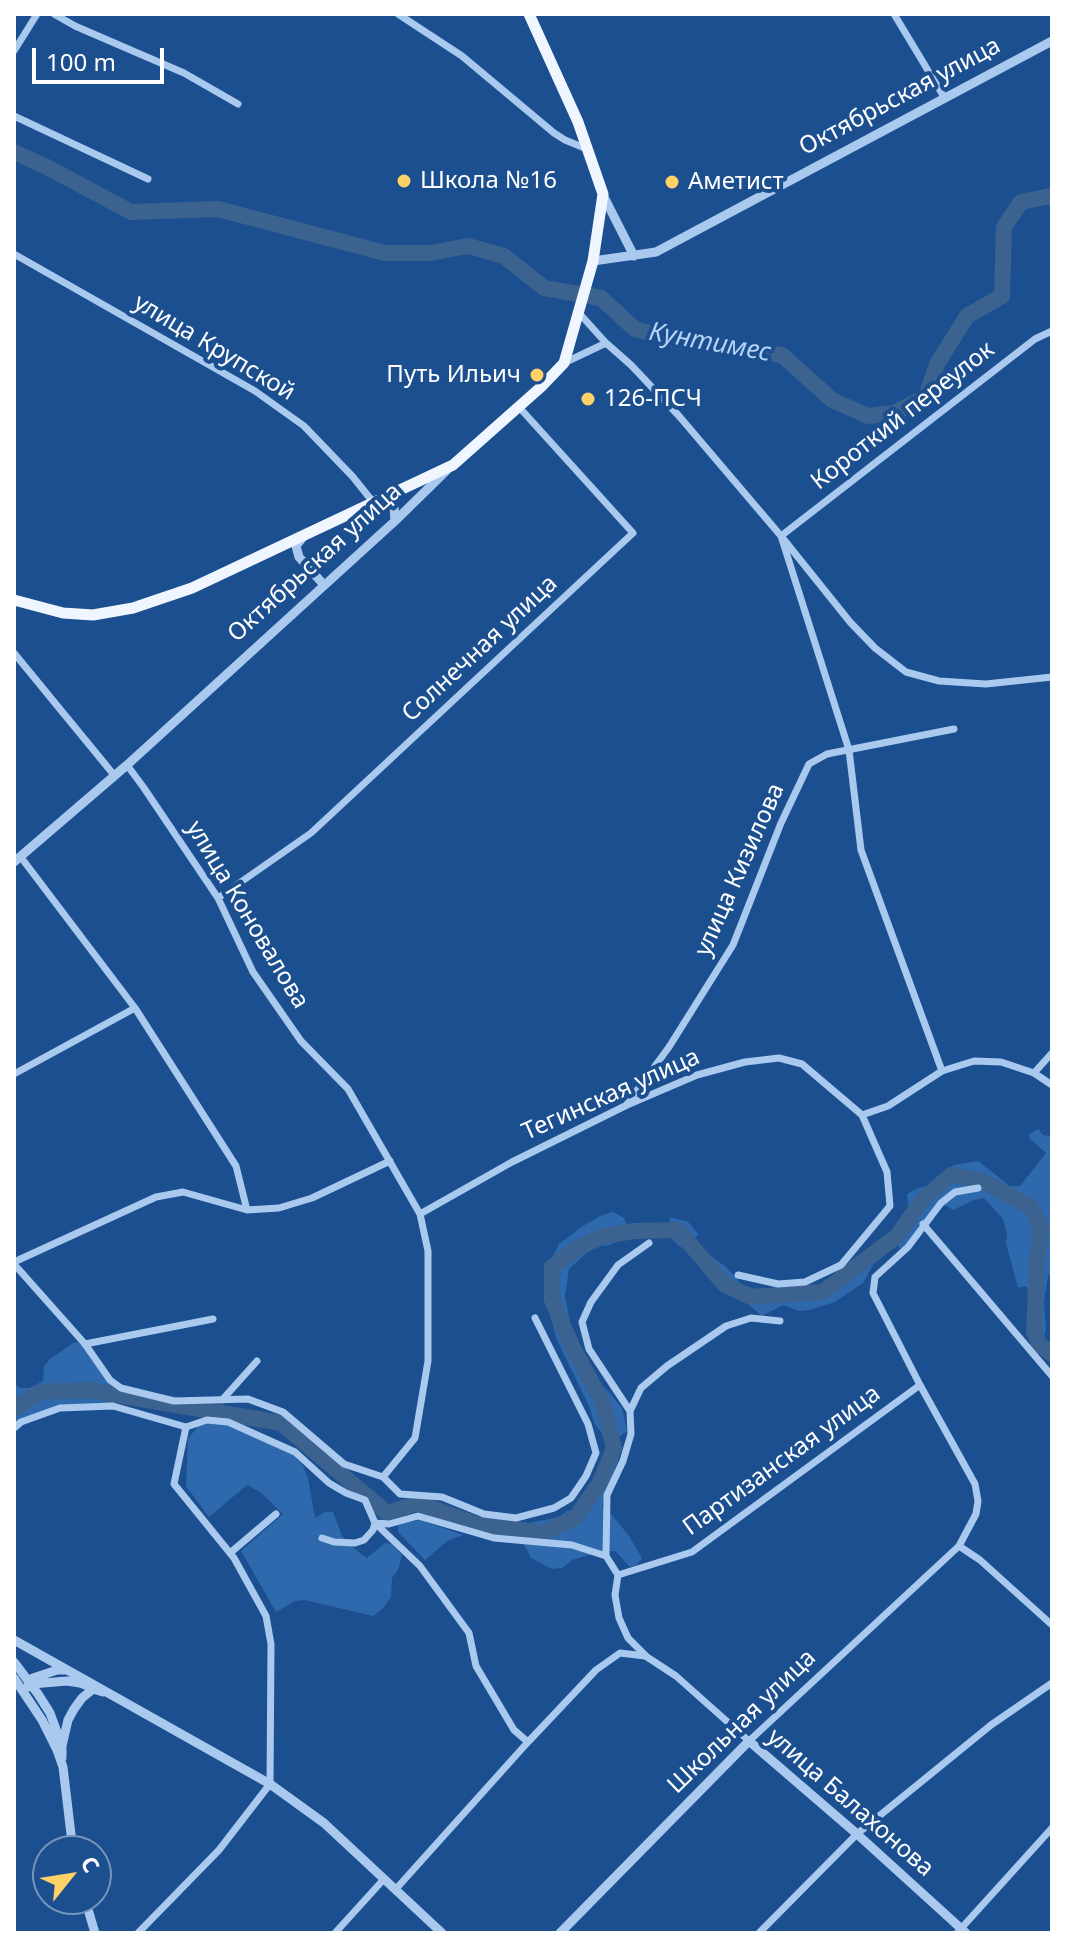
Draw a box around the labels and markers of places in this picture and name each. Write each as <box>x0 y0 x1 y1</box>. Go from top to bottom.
place label: Школа №16 <box>420 167 557 195</box>
place label: Аметист <box>688 168 784 196</box>
marker: Школа №16 <box>395 172 413 190</box>
marker: Аметист <box>663 173 681 191</box>
place label: Путь Ильич <box>386 361 521 389</box>
marker: Путь Ильич <box>528 366 546 384</box>
place label: 126-ПСЧ <box>604 385 702 413</box>
marker: 126-ПСЧ <box>579 390 597 408</box>

